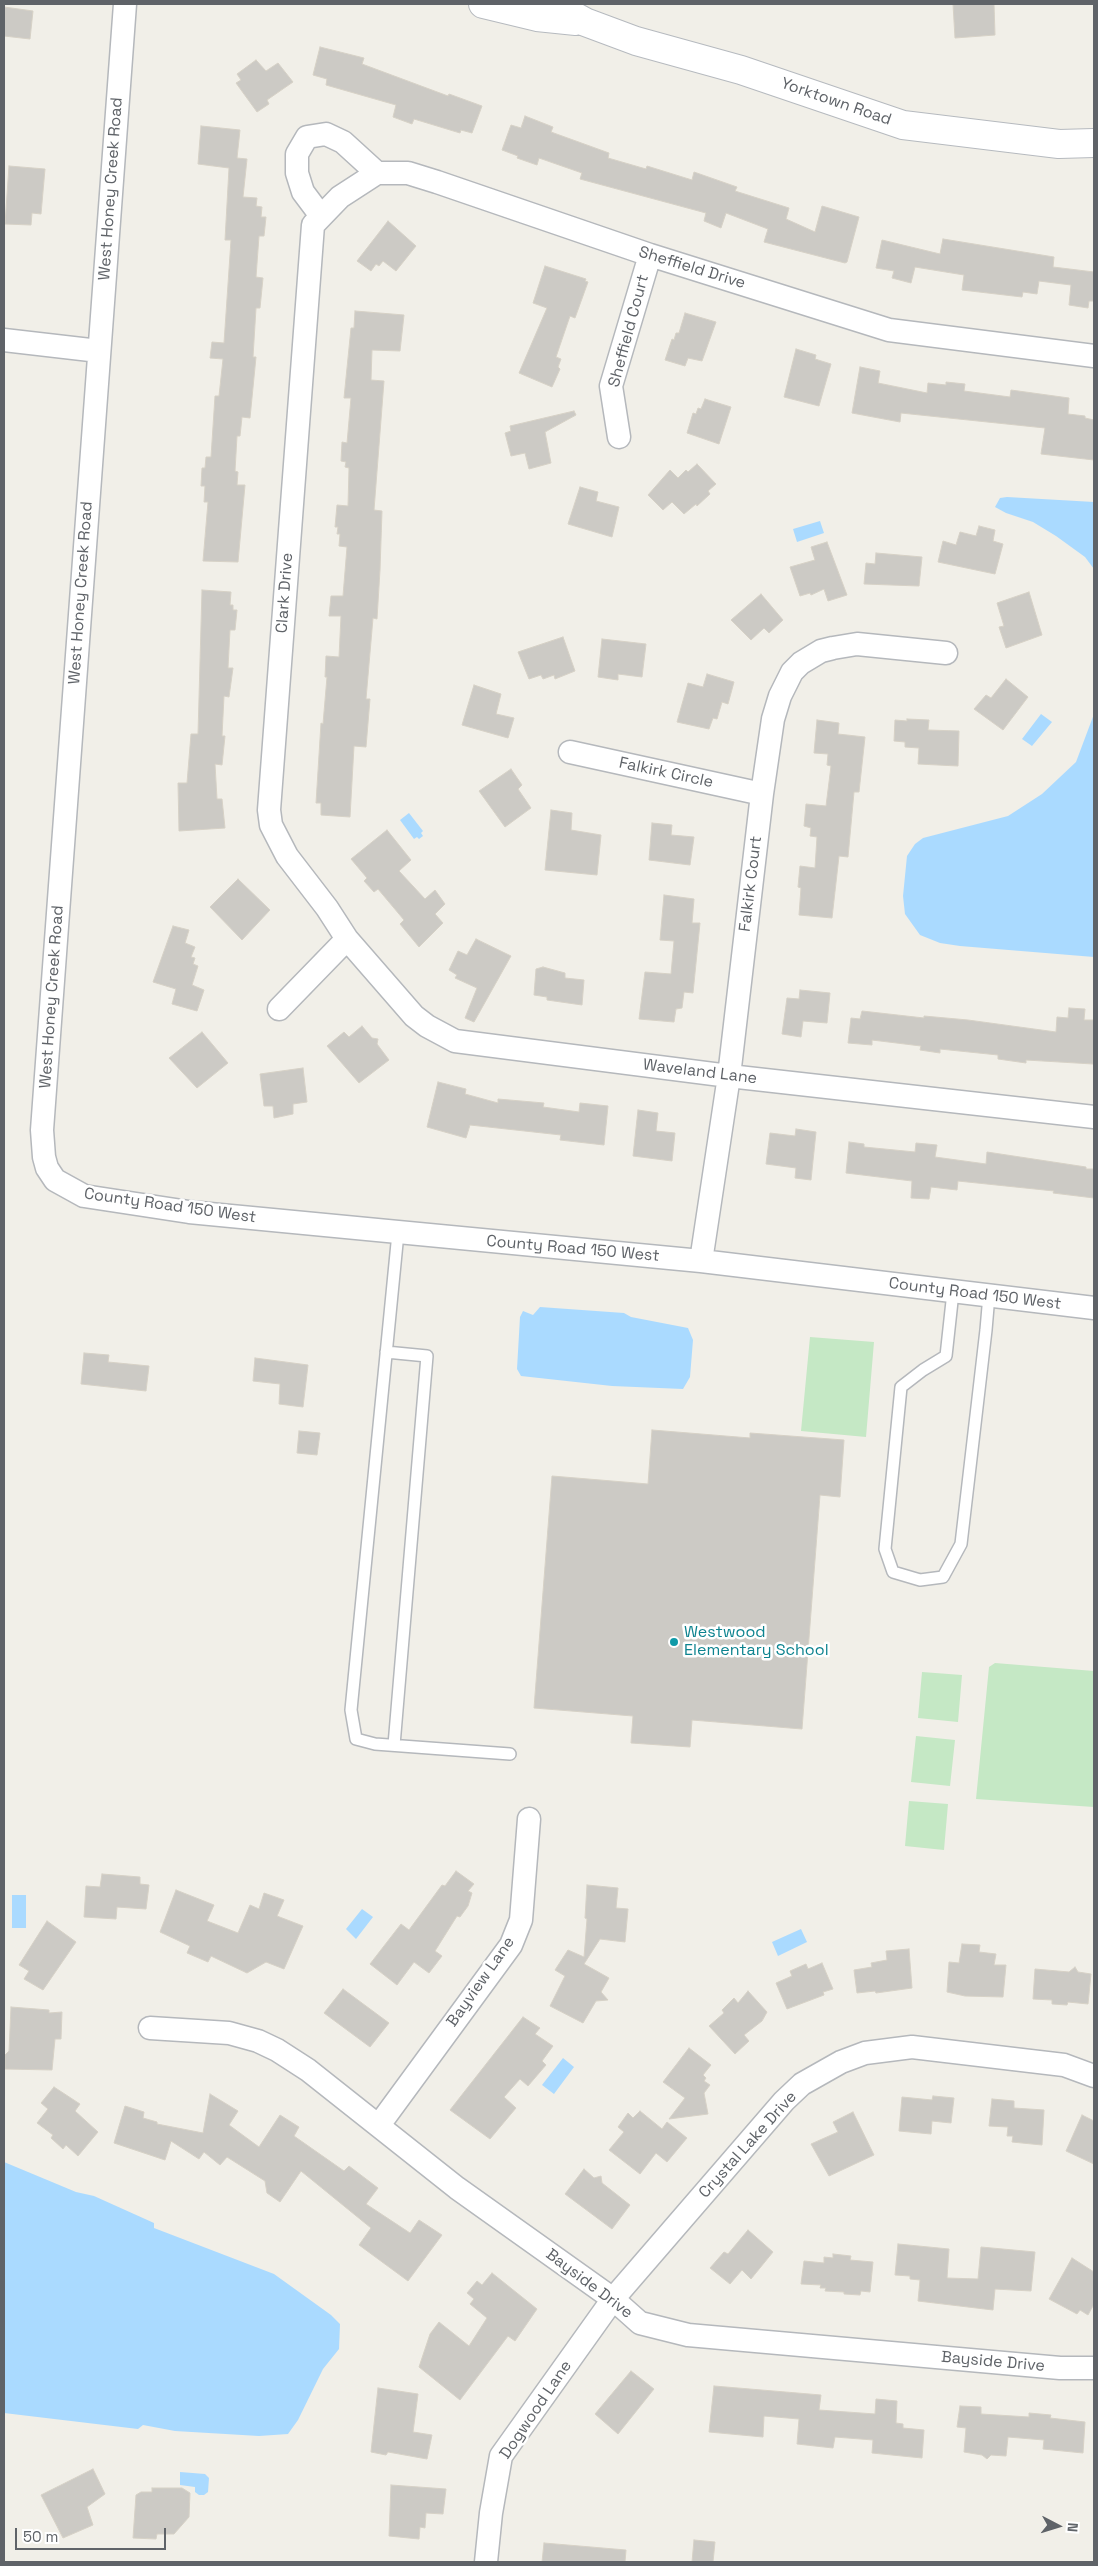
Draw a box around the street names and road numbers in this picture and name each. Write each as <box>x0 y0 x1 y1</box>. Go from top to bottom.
street label: Yorktown Road <box>778 74 894 130</box>
street label: West Honey Creek Road <box>95 97 127 281</box>
street label: Sheffield Drive <box>636 243 748 293</box>
street label: Sheffield Court <box>605 273 653 389</box>
street label: West Honey Creek Road <box>65 501 97 685</box>
street label: Clark Drive <box>273 552 297 634</box>
street label: Falkirk Circle <box>617 754 715 792</box>
street label: Falkirk Court <box>736 835 766 933</box>
street label: West Honey Creek Road <box>36 905 68 1089</box>
street label: Waveland Lane <box>642 1055 758 1089</box>
street label: County Road 150 West <box>83 1184 257 1228</box>
street label: County Road 150 West <box>486 1232 660 1266</box>
street label: County Road 150 West <box>888 1274 1062 1314</box>
street label: Bayview Lane <box>443 1933 519 2031</box>
street label: Crystal Lake Drive <box>695 2088 801 2202</box>
street label: Bayside Drive <box>542 2245 636 2323</box>
street label: Bayside Drive <box>940 2348 1046 2376</box>
street label: Dogwood Lane <box>496 2357 576 2463</box>

